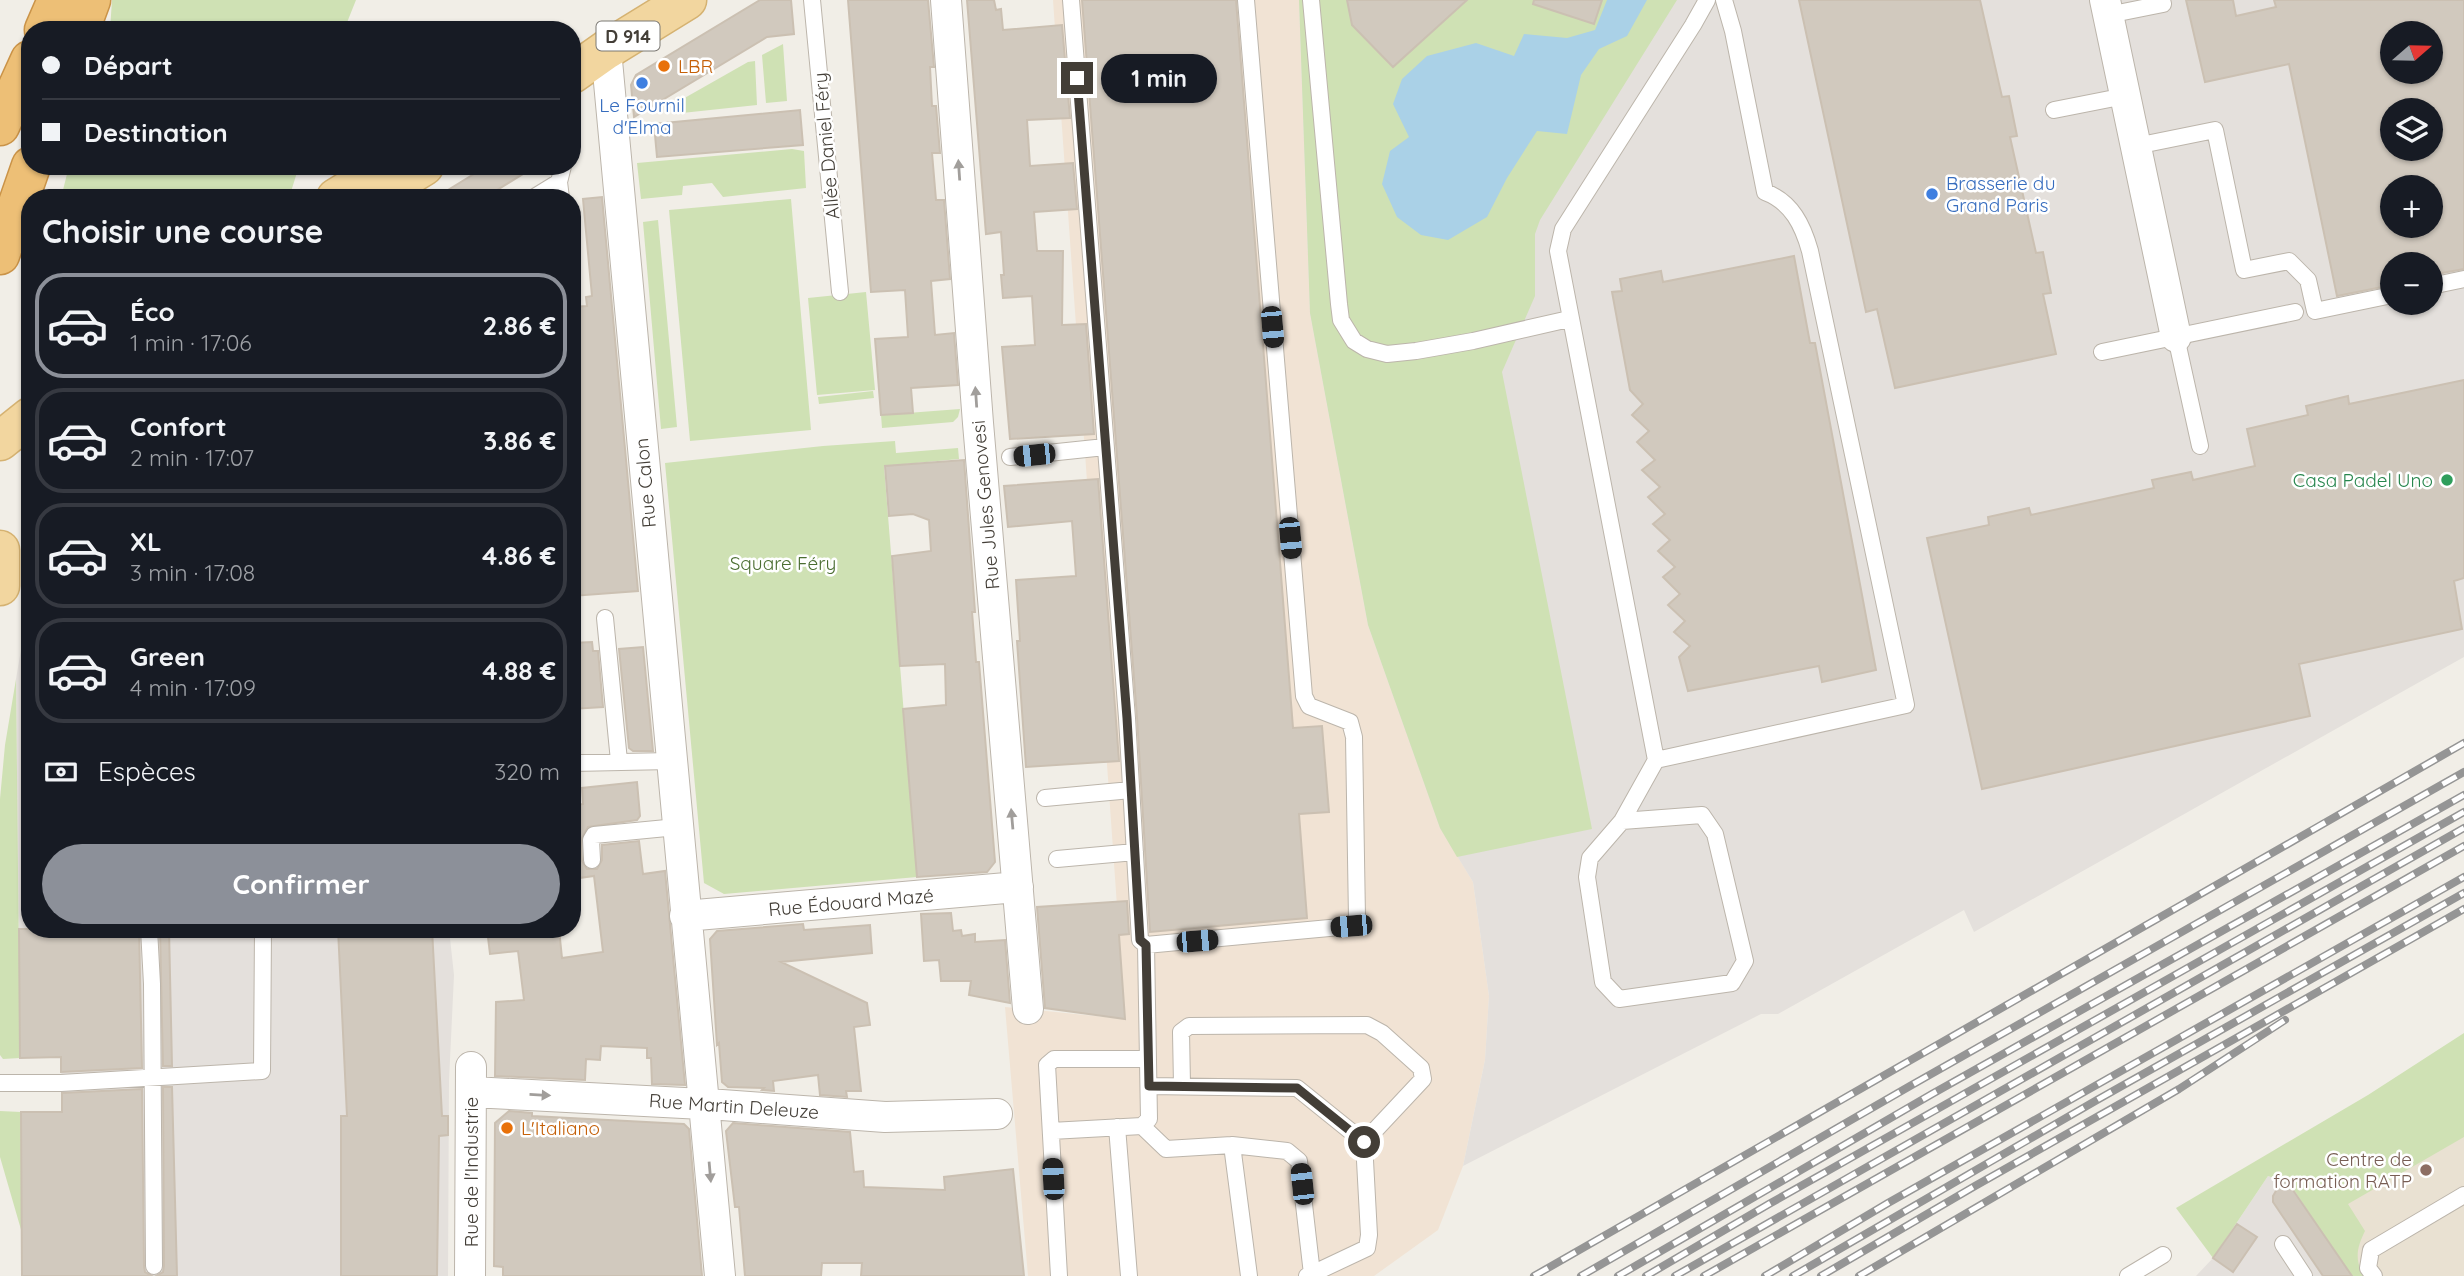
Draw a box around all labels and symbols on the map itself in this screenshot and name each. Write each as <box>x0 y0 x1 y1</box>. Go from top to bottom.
north arrow <box>2380 21 2443 84</box>
road number: D 914 <box>596 22 660 51</box>
place label: LBR <box>678 54 713 78</box>
callout: 1 min <box>1102 54 1217 102</box>
marker: LBR <box>656 58 672 74</box>
route end <box>1061 62 1093 94</box>
street label: Allée Daniel Féry <box>808 72 844 220</box>
marker: Le Fournil d'Elma <box>634 75 650 91</box>
place label: Le Fournil d'Elma <box>599 93 685 139</box>
one-way arrow <box>953 159 964 181</box>
place label: Brasserie du Grand Paris <box>1946 171 2055 217</box>
marker: Brasserie du Grand Paris <box>1924 186 1940 202</box>
car <box>1260 305 1285 349</box>
one-way arrow <box>970 386 981 408</box>
street label: Rue Jules Genovesi <box>966 419 1004 591</box>
street label: Rue Calon <box>629 437 661 529</box>
car <box>1013 442 1056 468</box>
place label: Casa Padel Uno <box>2293 468 2433 492</box>
marker: Casa Padel Uno <box>2439 472 2455 488</box>
car <box>1278 516 1303 560</box>
park label: Square Féry <box>730 551 836 575</box>
one-way arrow <box>1006 808 1017 830</box>
street label: Rue Édouard Mazé <box>767 883 935 921</box>
car <box>1330 914 1373 938</box>
car <box>1176 929 1219 953</box>
street label: Rue Martin Deleuze <box>648 1088 820 1124</box>
one-way arrow <box>529 1090 551 1101</box>
street label: Rue de l'Industrie <box>459 1097 483 1247</box>
place label: L'Italiano <box>521 1116 600 1140</box>
marker: L'Italiano <box>499 1120 515 1136</box>
route start <box>1348 1126 1380 1158</box>
place label: Centre de formation RATP <box>2273 1147 2412 1193</box>
car <box>1042 1157 1065 1201</box>
one-way arrow <box>705 1161 716 1183</box>
car <box>1290 1162 1315 1206</box>
marker: Centre de formation RATP <box>2418 1162 2434 1178</box>

